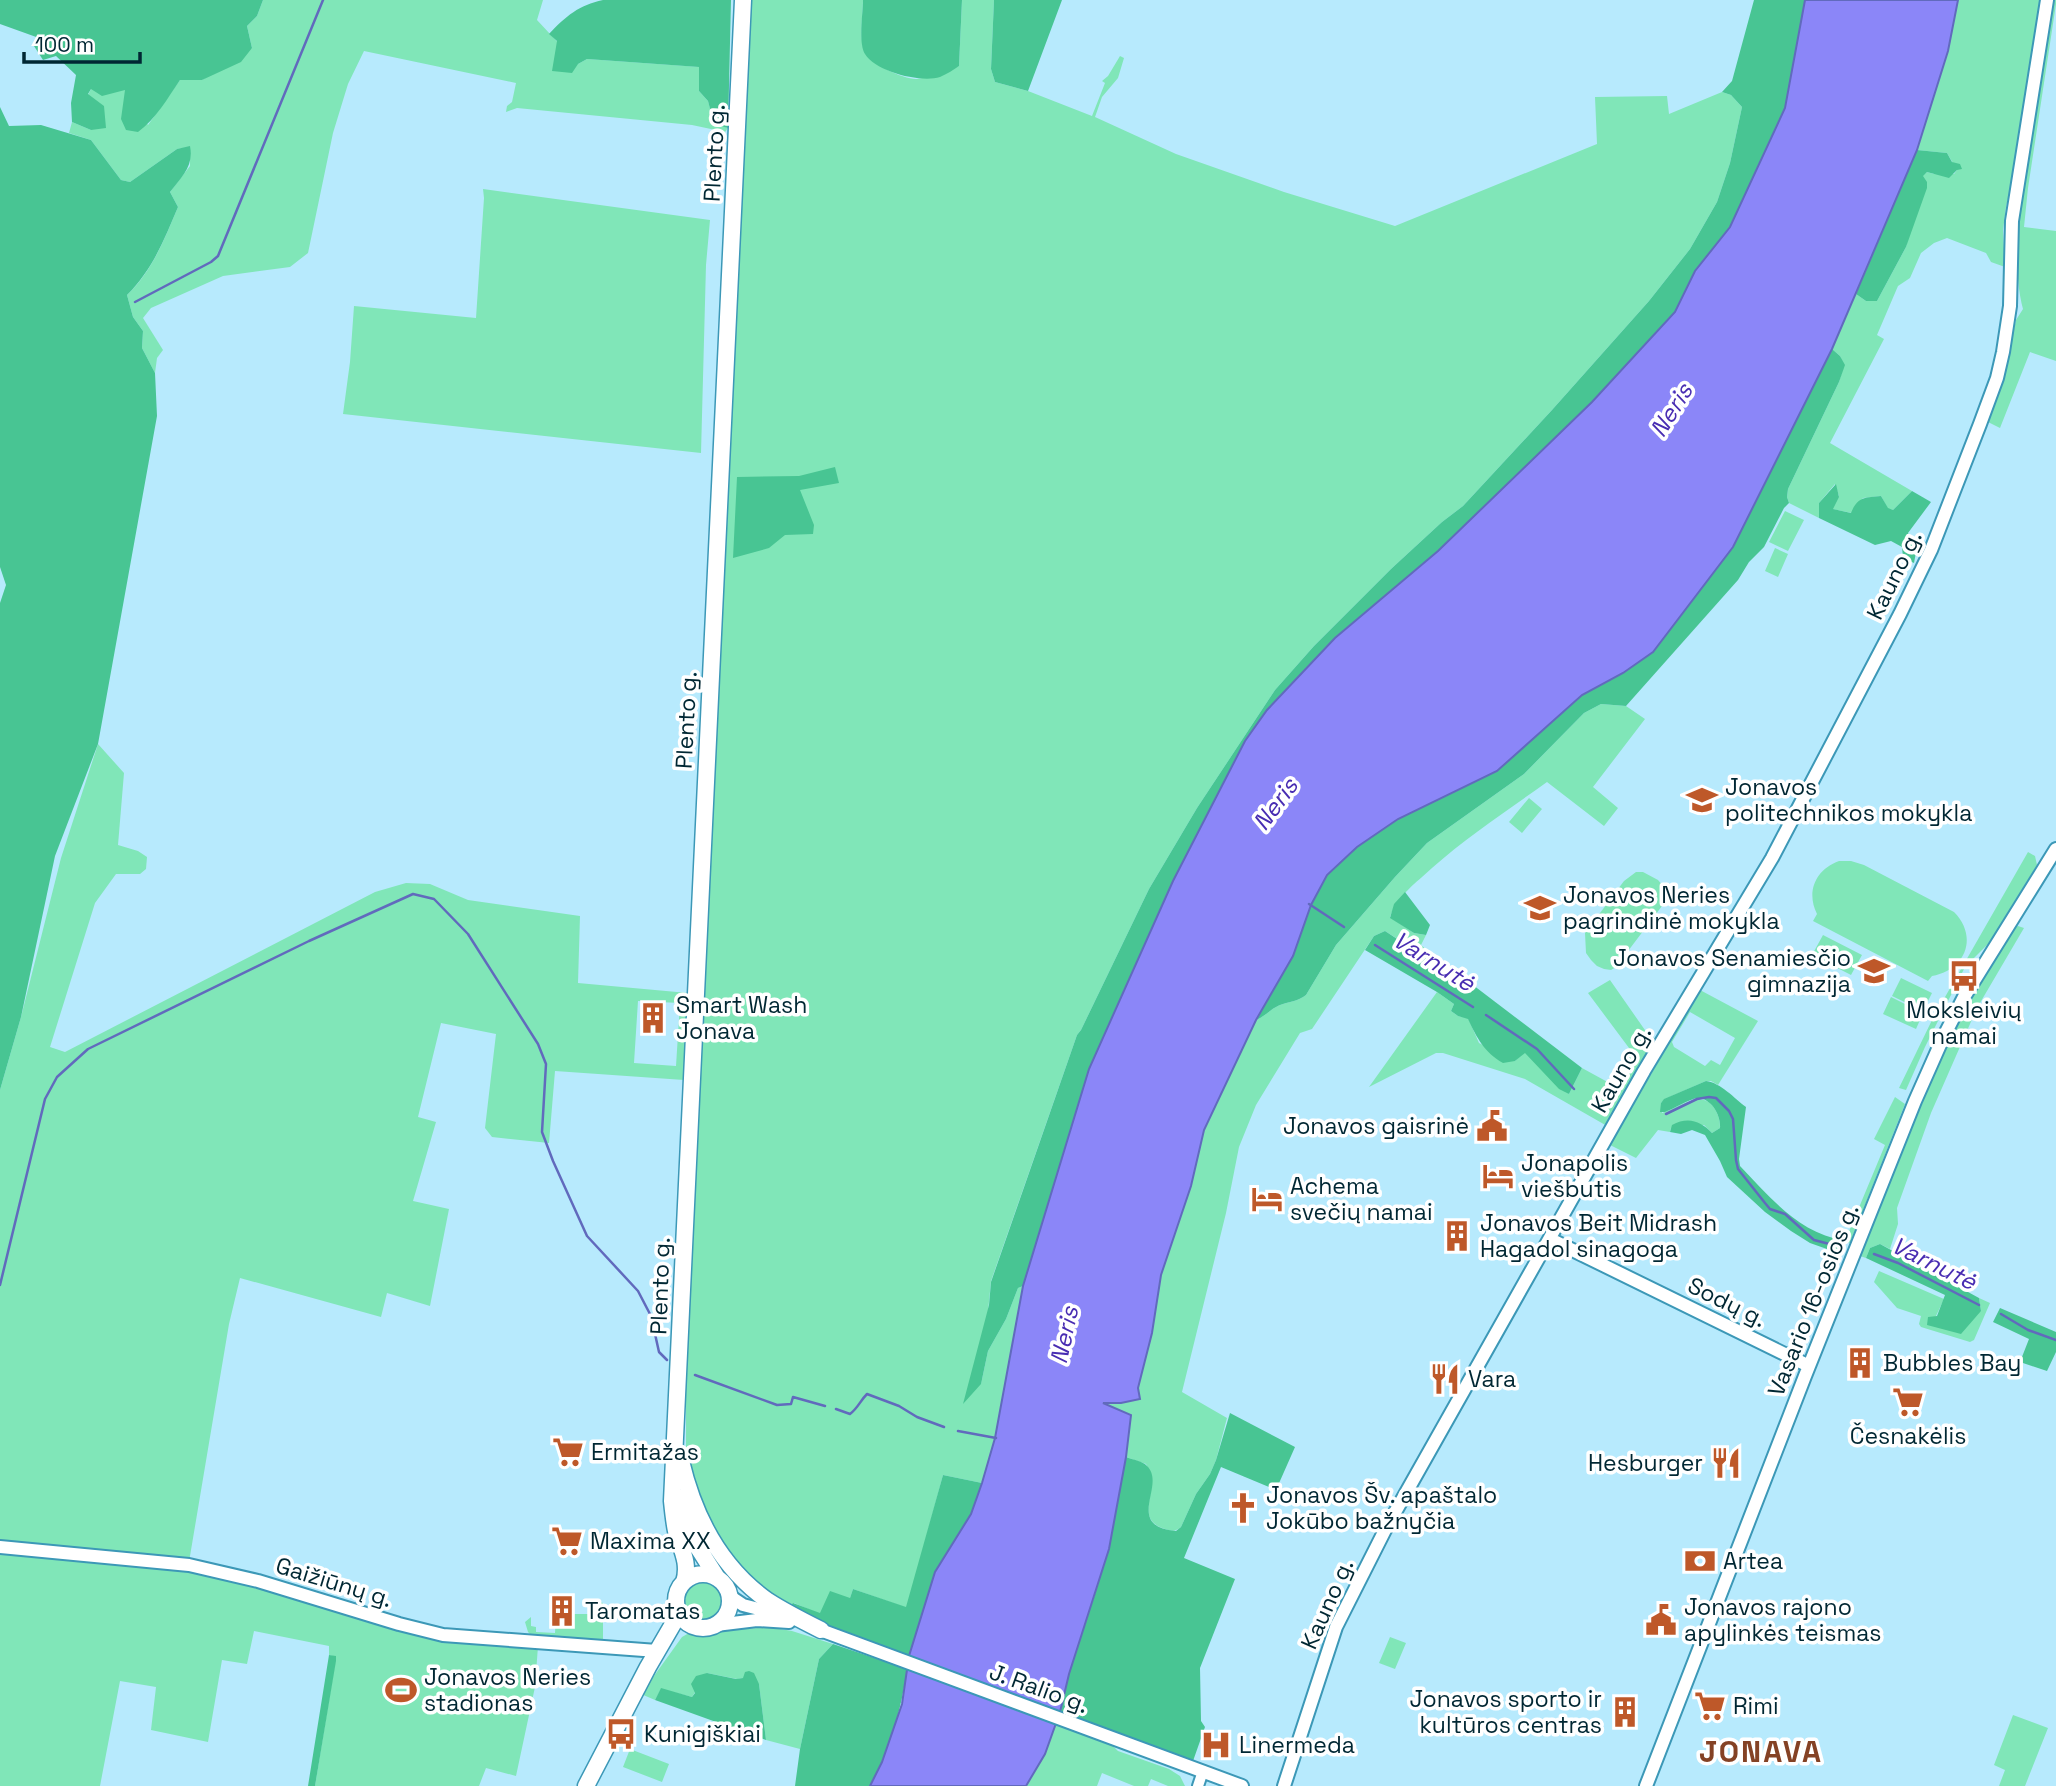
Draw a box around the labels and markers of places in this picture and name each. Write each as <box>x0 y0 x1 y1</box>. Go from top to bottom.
place label: Jonavos politechnikos mokykla <box>1725 772 1972 828</box>
school or university icon: Jonavos politechnikos mokykla <box>1685 783 1719 817</box>
place label: Jonavos Neries pagrindinė mokykla <box>1563 880 1780 936</box>
school or university icon: Jonavos Neries pagrindinė mokykla <box>1523 891 1557 925</box>
place label: Jonavos Senamiesčio gimnazija <box>1613 943 1851 999</box>
school or university icon: Jonavos Senamiesčio gimnazija <box>1857 954 1891 988</box>
bus stop icon: Moksleivių namai <box>1947 959 1981 993</box>
place label: Smart Wash Jonava <box>676 990 807 1046</box>
place label: Moksleivių namai <box>1906 995 2022 1051</box>
building icon: Smart Wash Jonava <box>636 1001 670 1035</box>
public building icon: Jonavos gaisrinė <box>1475 1109 1509 1143</box>
place label: Jonavos gaisrinė <box>1283 1111 1469 1141</box>
place label: Jonapolis viešbutis <box>1521 1148 1628 1204</box>
hotel icon: Jonapolis viešbutis <box>1481 1159 1515 1193</box>
place label: Achema svečių namai <box>1290 1171 1433 1227</box>
hotel icon: Achema svečių namai <box>1250 1182 1284 1216</box>
place label: Jonavos Beit Midrash Hagadol sinagoga <box>1480 1208 1717 1264</box>
building icon: Jonavos Beit Midrash Hagadol sinagoga <box>1440 1219 1474 1253</box>
building icon: Bubbles Bay <box>1843 1346 1877 1380</box>
place label: Bubbles Bay <box>1883 1348 2021 1378</box>
restaurant icon: Vara <box>1428 1362 1462 1396</box>
place label: Vara <box>1468 1364 1516 1394</box>
supermarket icon: Česnakėlis <box>1891 1385 1925 1419</box>
place label: Česnakėlis <box>1850 1421 1966 1451</box>
supermarket icon: Ermitažas <box>551 1435 585 1469</box>
place label: Ermitažas <box>591 1437 699 1467</box>
restaurant icon: Hesburger <box>1709 1446 1743 1480</box>
place label: Hesburger <box>1588 1448 1703 1478</box>
place label: Jonavos Šv. apaštalo Jokūbo bažnyčia <box>1266 1480 1497 1536</box>
church icon: Jonavos Šv. apaštalo Jokūbo bažnyčia <box>1226 1491 1260 1525</box>
supermarket icon: Maxima XX <box>550 1524 584 1558</box>
place label: Maxima XX <box>590 1526 711 1556</box>
bank icon: Artea <box>1683 1544 1717 1578</box>
place label: Artea <box>1723 1546 1783 1576</box>
place label: Jonavos rajono apylinkės teismas <box>1684 1592 1881 1648</box>
building icon: Taromatas <box>545 1594 579 1628</box>
place label: Taromatas <box>585 1596 700 1626</box>
public building icon: Jonavos rajono apylinkės teismas <box>1644 1603 1678 1637</box>
place label: Jonavos Neries stadionas <box>424 1662 591 1718</box>
sports icon: Jonavos Neries stadionas <box>384 1673 418 1707</box>
place label: Jonavos sporto ir kultūros centras <box>1409 1684 1602 1740</box>
supermarket icon: Rimi <box>1693 1689 1727 1723</box>
place label: Rimi <box>1733 1691 1779 1721</box>
building icon: Jonavos sporto ir kultūros centras <box>1608 1695 1642 1729</box>
bus stop icon: Kunigiškiai <box>604 1717 638 1751</box>
place label: Kunigiškiai <box>644 1719 761 1749</box>
hospital icon: Linermeda <box>1199 1728 1233 1762</box>
place label: Linermeda <box>1239 1730 1355 1760</box>

